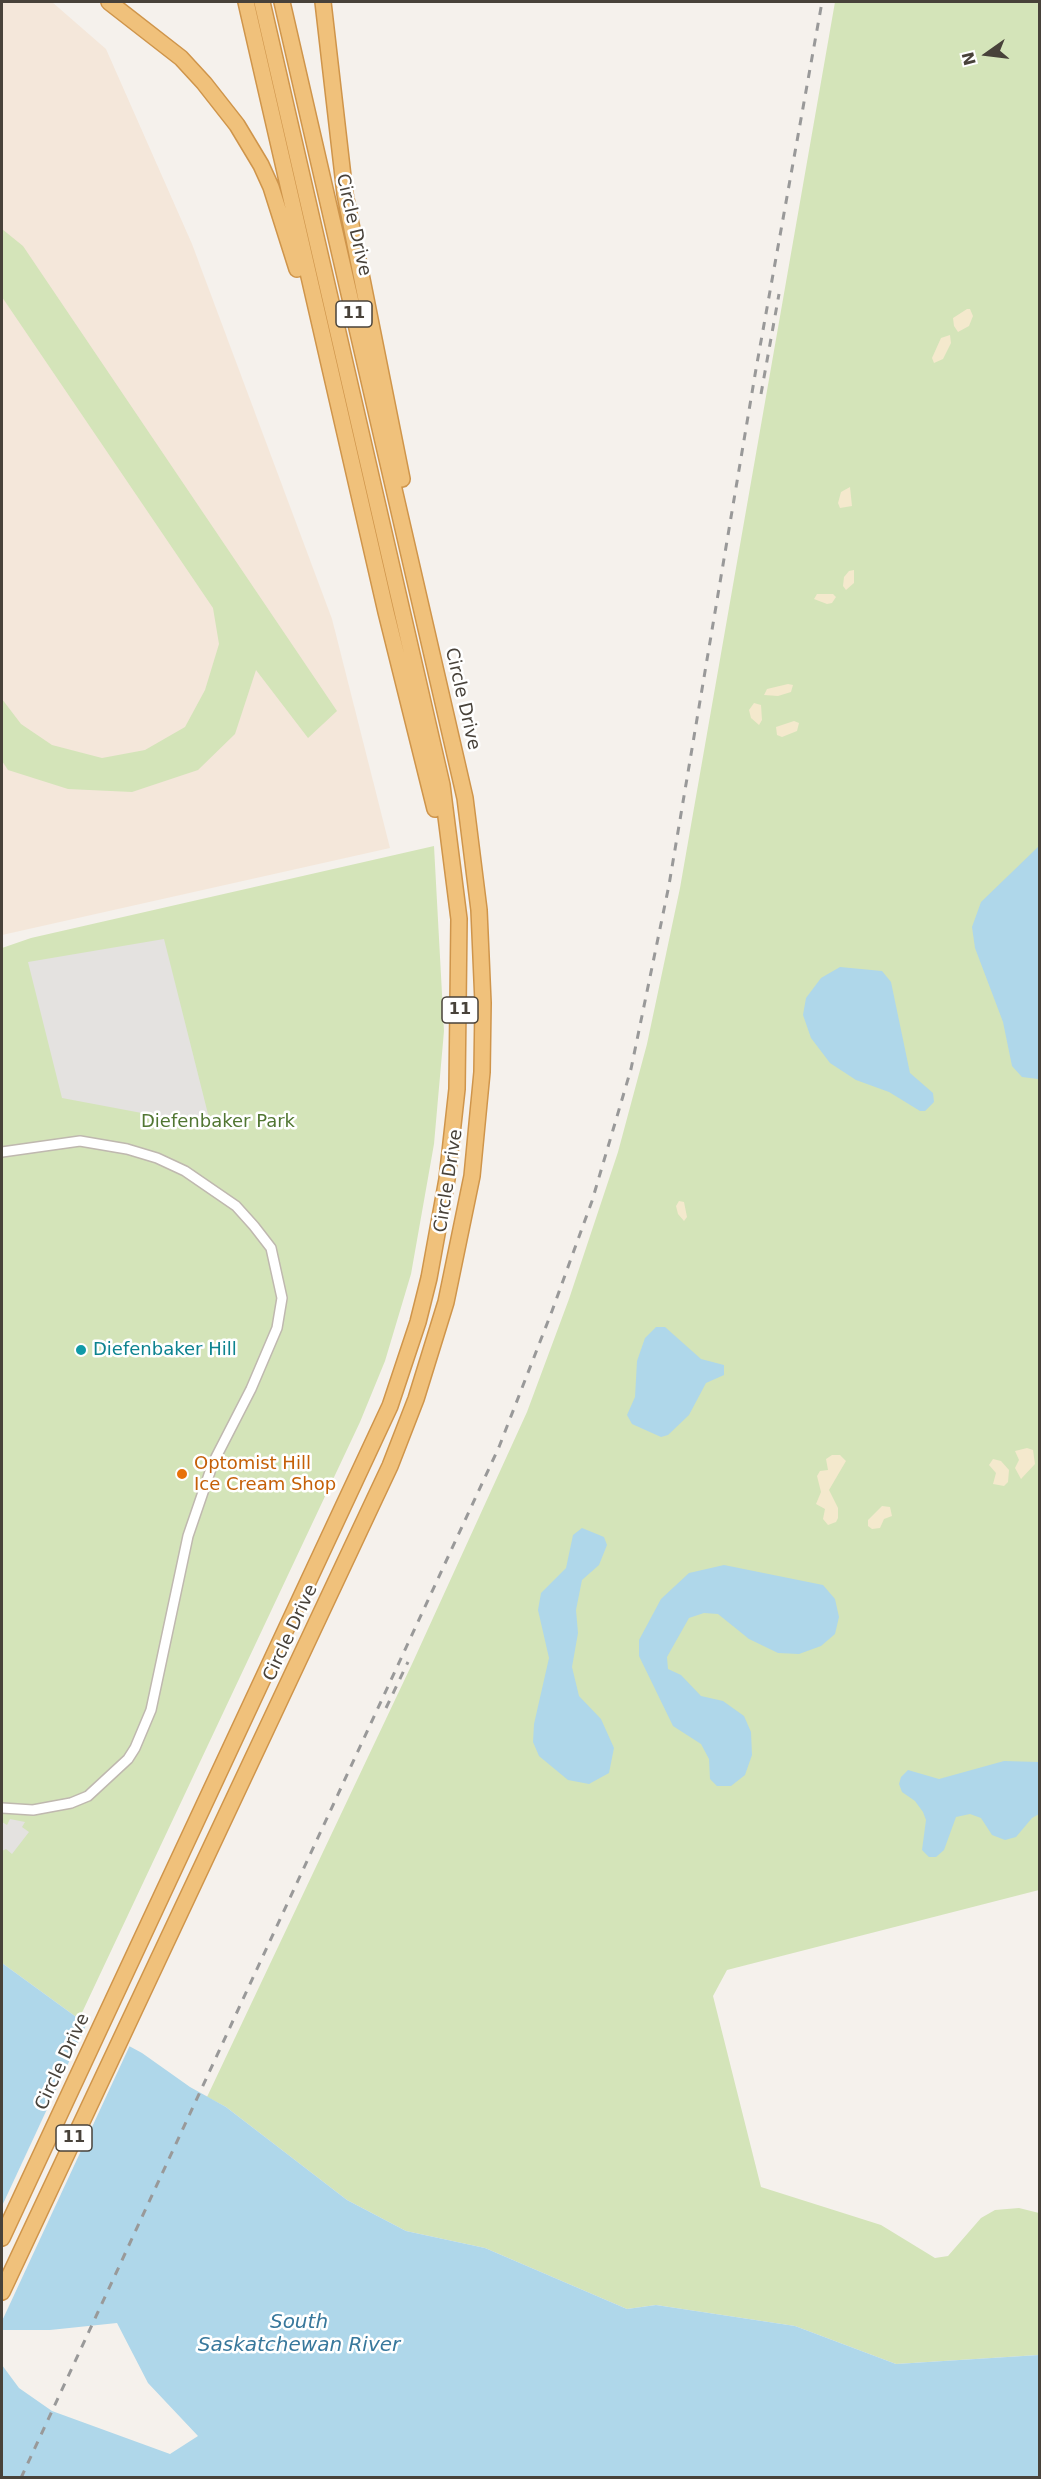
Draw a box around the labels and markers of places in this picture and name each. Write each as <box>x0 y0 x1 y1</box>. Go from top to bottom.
place label: Diefenbaker Hill <box>93 1339 237 1361</box>
marker: Diefenbaker Hill <box>74 1343 88 1357</box>
place label: Optomist Hill Ice Cream Shop <box>194 1453 336 1496</box>
marker: Optomist Hill Ice Cream Shop <box>175 1467 189 1481</box>

